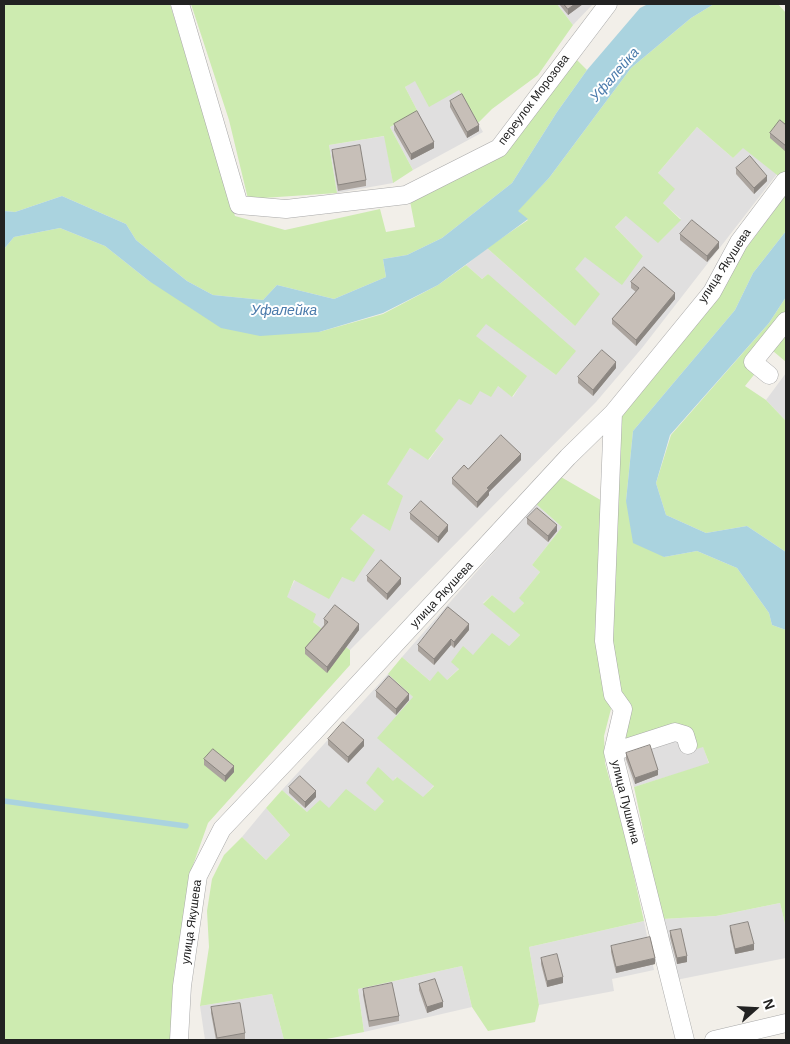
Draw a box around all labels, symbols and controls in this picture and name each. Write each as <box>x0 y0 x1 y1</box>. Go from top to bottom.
water label: Уфалейка <box>587 45 643 105</box>
street label: переулок Морозова <box>495 52 573 148</box>
street label: улица Якушева <box>696 226 754 306</box>
water label: Уфалейка <box>251 303 317 319</box>
street label: улица Якушева <box>408 559 476 631</box>
street label: улица Пушкина <box>608 759 642 845</box>
street label: улица Якушева <box>179 879 205 965</box>
north arrow <box>730 984 780 1034</box>
text: N <box>760 997 778 1012</box>

